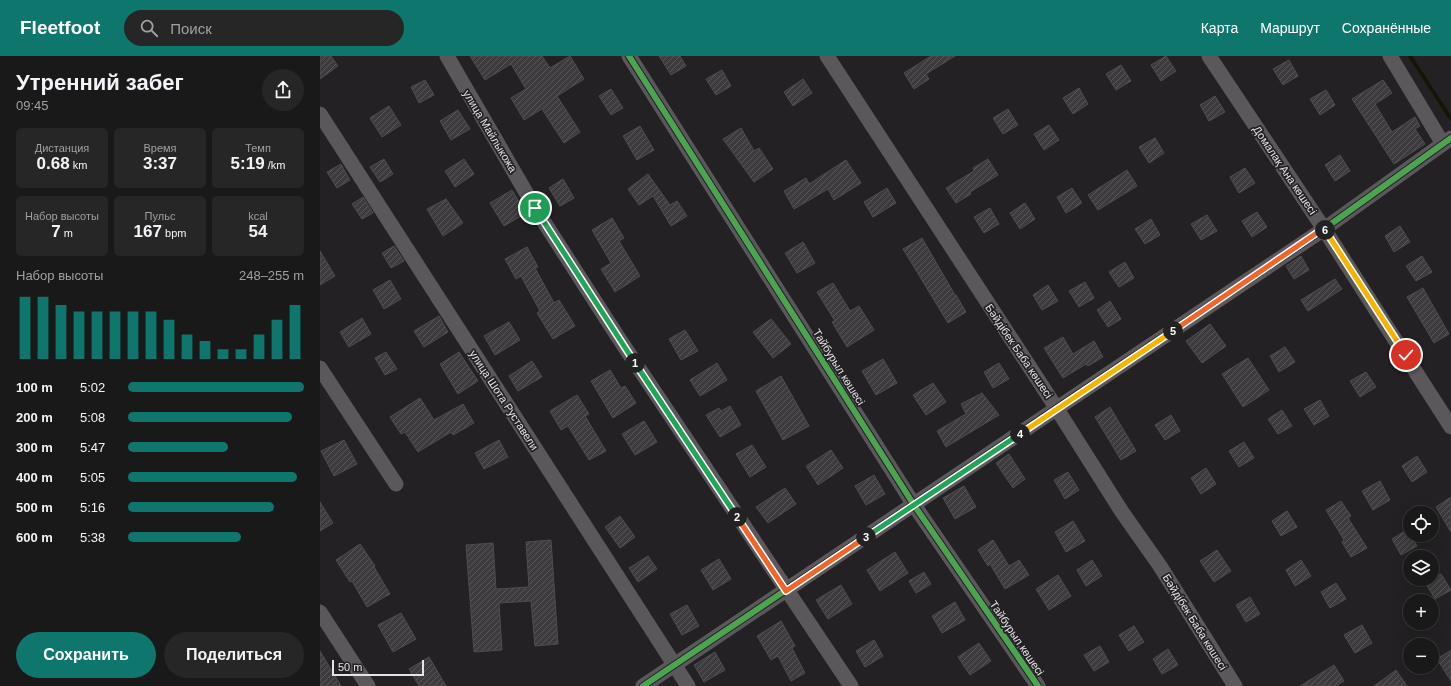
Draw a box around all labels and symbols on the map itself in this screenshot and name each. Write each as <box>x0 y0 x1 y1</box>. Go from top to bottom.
street label: улица Майлыкожа <box>461 88 520 175</box>
street label: Домалақ Ана көшесі <box>1251 123 1319 217</box>
pin <box>518 191 552 225</box>
pin: 6 <box>1315 220 1335 240</box>
street label: Бәйдібек Баба көшесі <box>983 302 1055 400</box>
pin: 5 <box>1163 321 1183 341</box>
street label: Тайбурыл көшесі <box>811 327 867 407</box>
pin <box>1389 338 1423 372</box>
street label: улица Шота Руставели <box>467 348 541 452</box>
pin: 1 <box>625 353 645 373</box>
pin: 4 <box>1010 424 1030 444</box>
pin: 2 <box>727 507 747 527</box>
pin: 3 <box>856 527 876 547</box>
street label: Бәйдібек Баба көшесі <box>1161 572 1229 672</box>
street label: Тайбурыл көшесі <box>988 598 1046 678</box>
scale bar <box>332 658 424 677</box>

